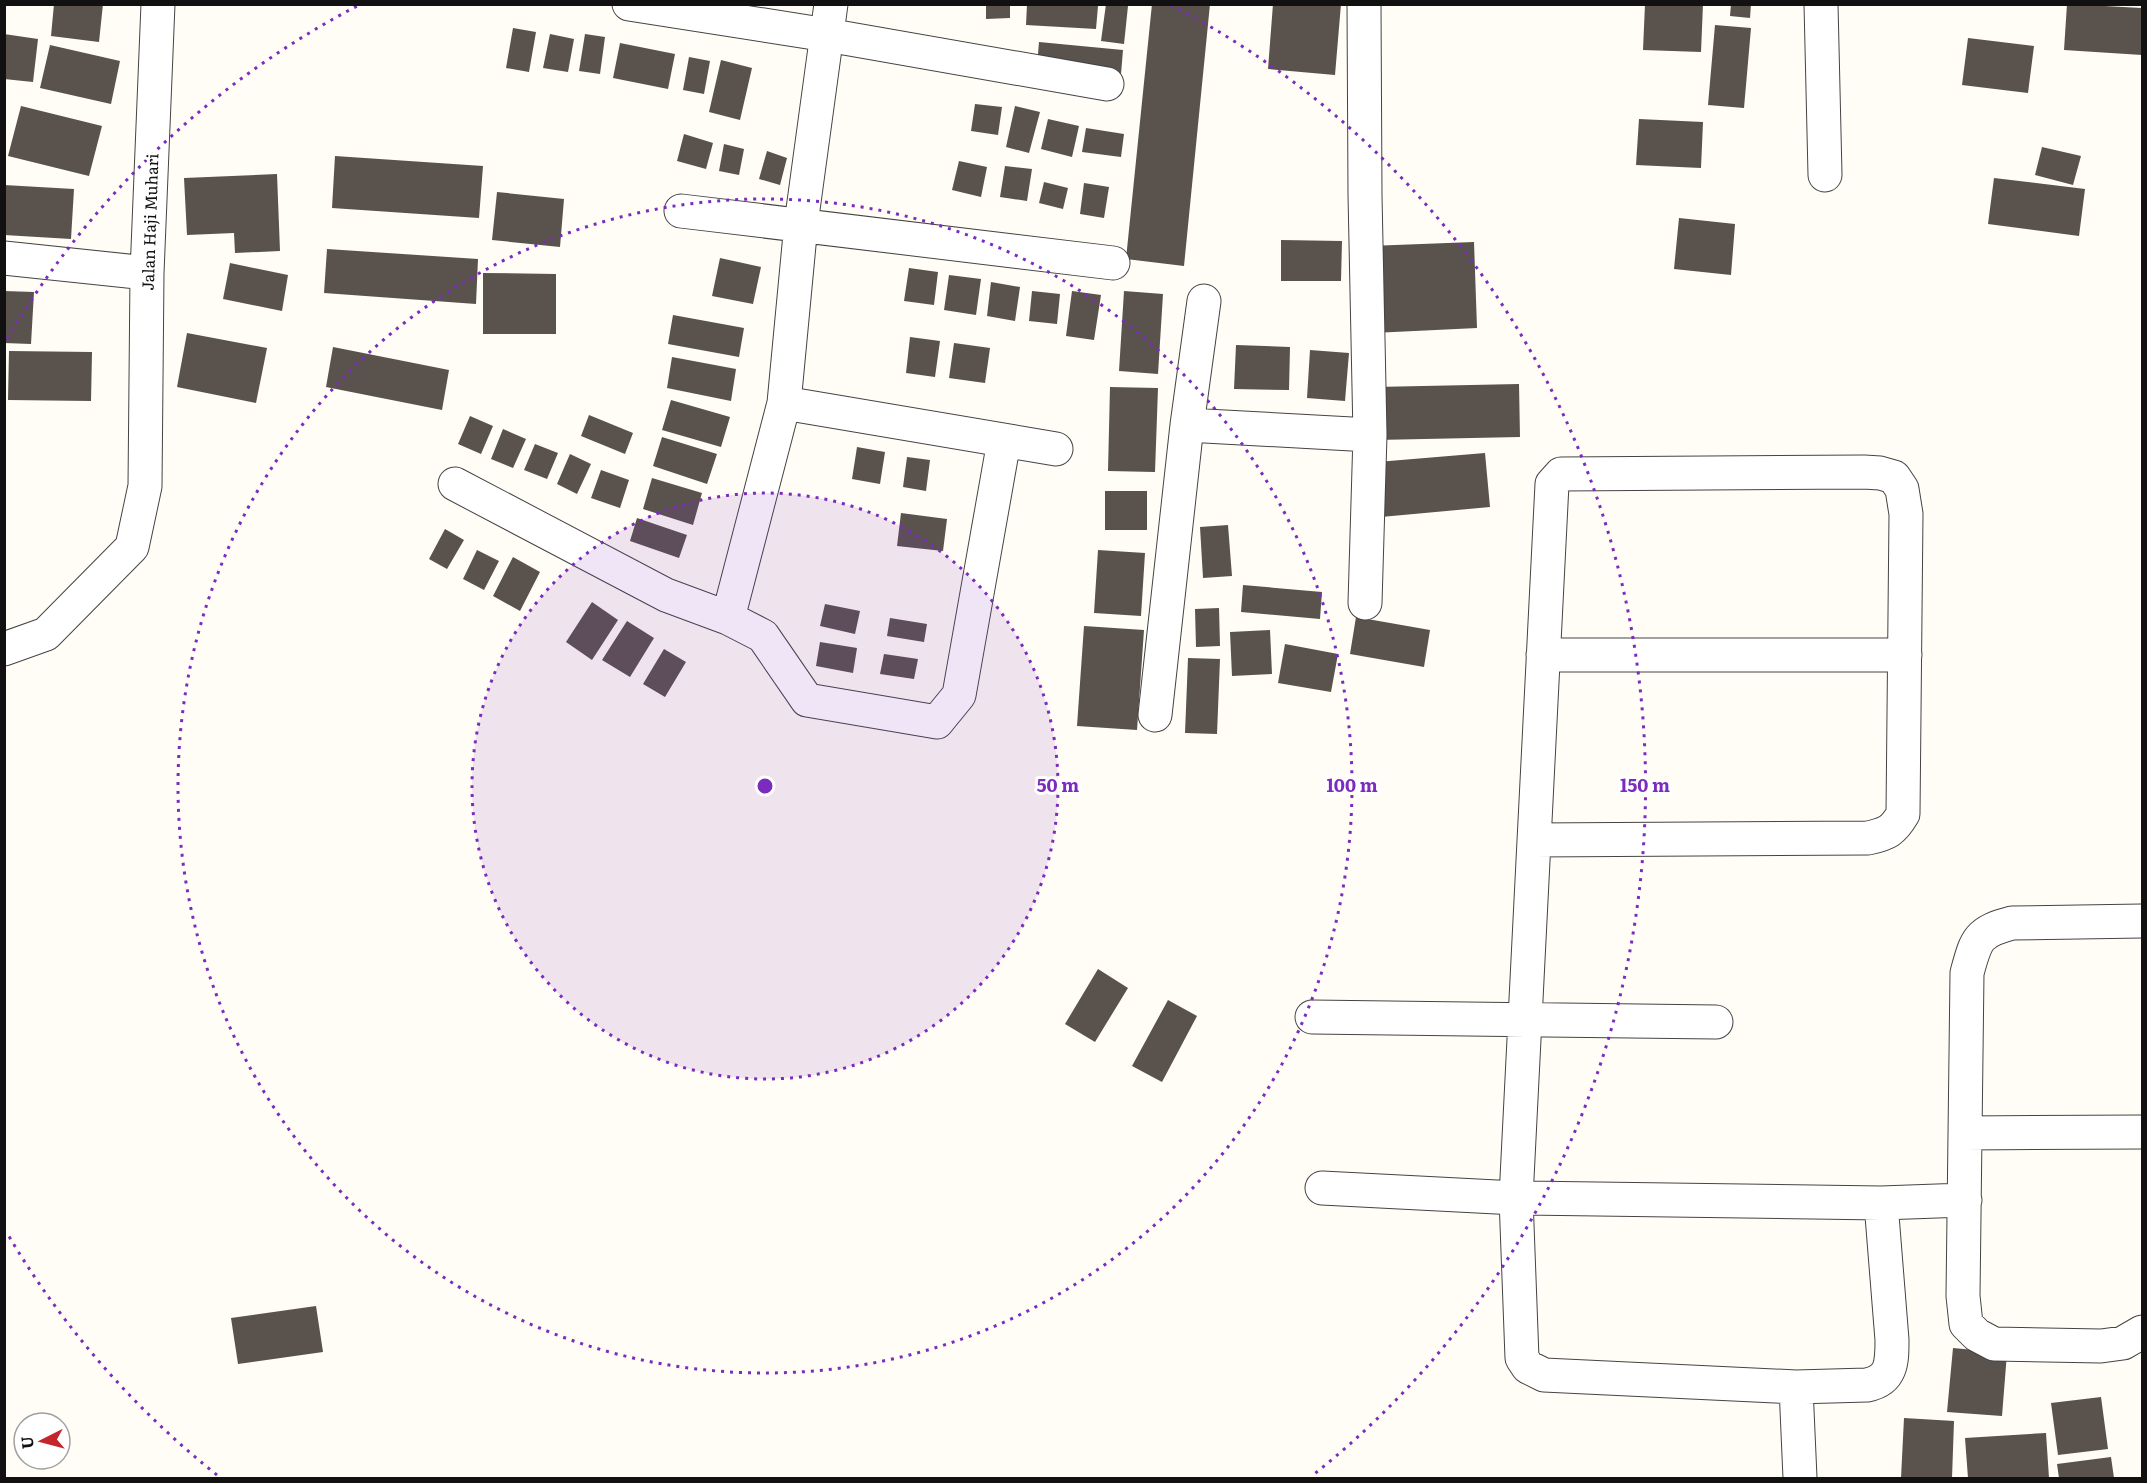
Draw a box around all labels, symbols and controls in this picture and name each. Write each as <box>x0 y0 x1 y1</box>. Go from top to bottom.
street label: Jalan Haji Muhari <box>135 153 163 291</box>
text: 50 m <box>1037 771 1079 798</box>
text: 100 m <box>1326 771 1378 798</box>
text: 150 m <box>1620 771 1670 798</box>
centre of rings <box>755 776 775 796</box>
north arrow <box>12 1411 72 1471</box>
text: U <box>13 1435 39 1450</box>

